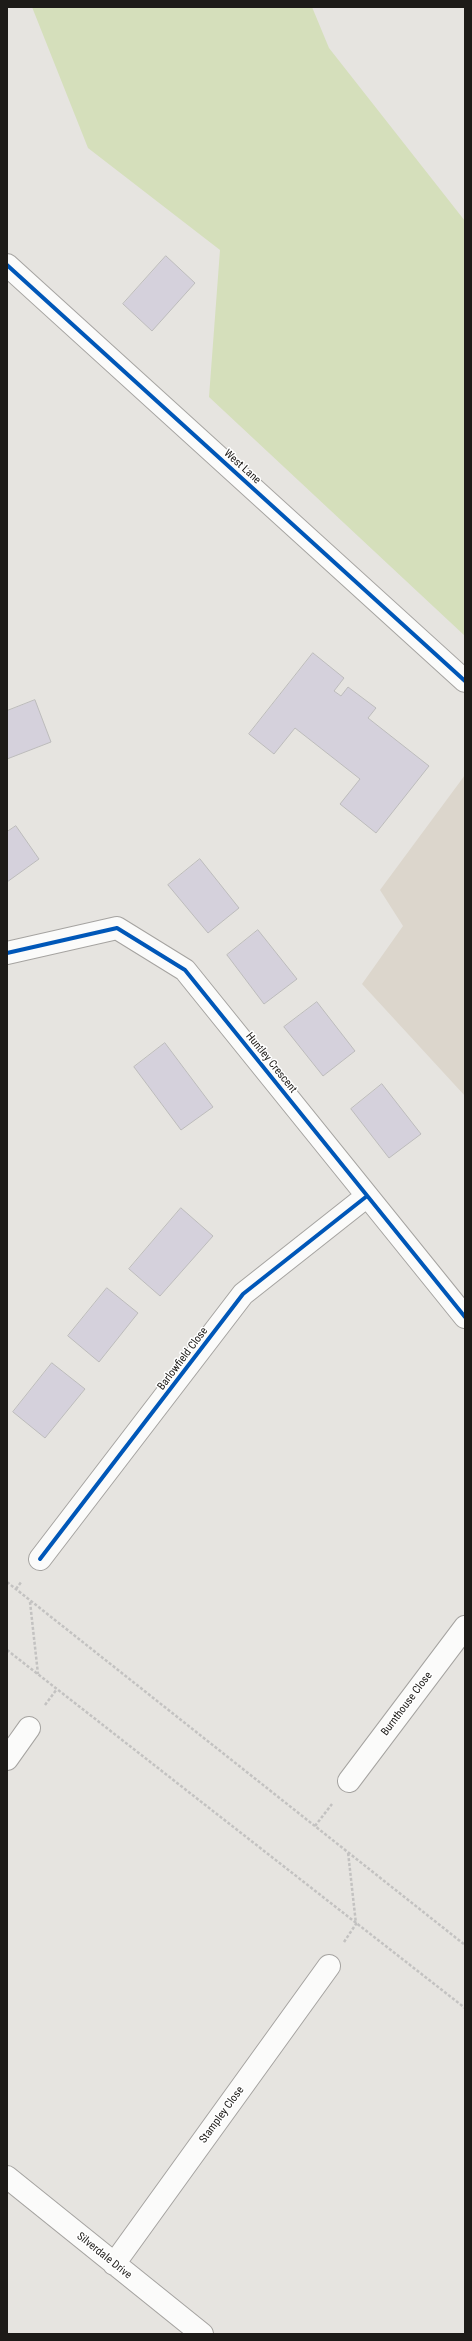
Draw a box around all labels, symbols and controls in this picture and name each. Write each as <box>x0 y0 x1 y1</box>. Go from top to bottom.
street label: West Lane <box>221 447 263 487</box>
street label: Huntley Crescent <box>243 1030 299 1096</box>
street label: Barlowfield Close <box>155 1325 211 1393</box>
street label: Burnthouse Close <box>379 1669 435 1739</box>
street label: Stampley Close <box>197 2084 247 2146</box>
street label: Silverdale Drive <box>74 2230 134 2282</box>

